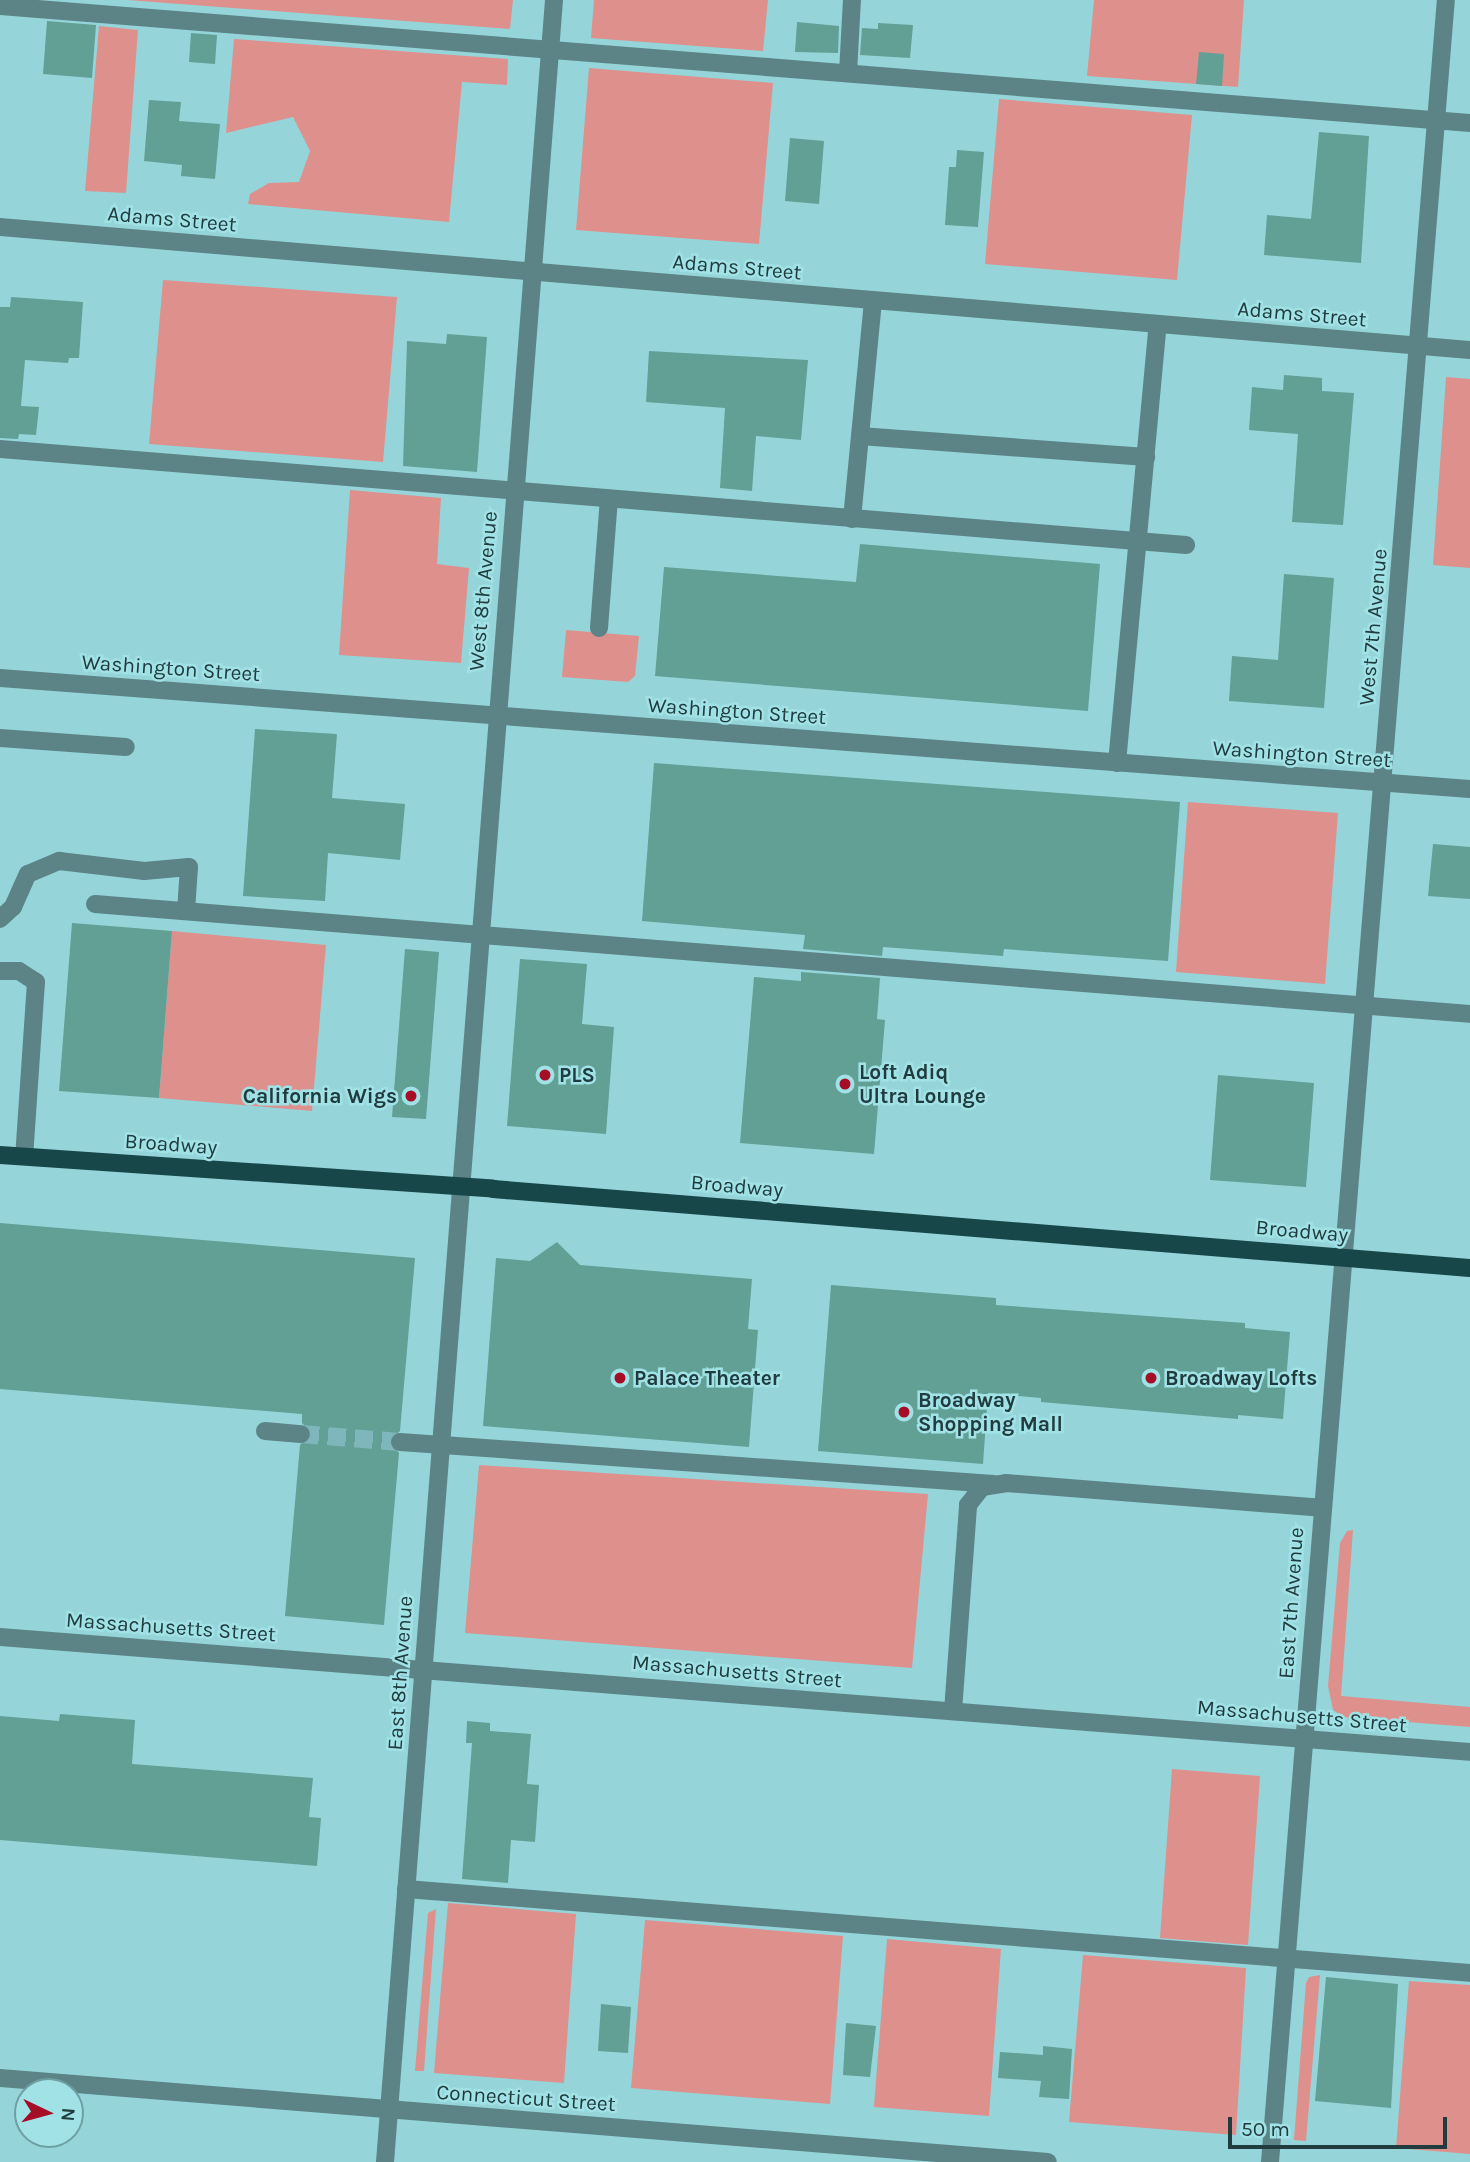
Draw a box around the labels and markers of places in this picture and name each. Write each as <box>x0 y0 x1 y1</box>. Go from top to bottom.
place label: Loft Adiq Ultra Lounge <box>859 1059 986 1109</box>
place label: PLS <box>559 1062 595 1088</box>
marker: PLS <box>537 1067 553 1083</box>
marker: Loft Adiq Ultra Lounge <box>837 1076 853 1092</box>
place label: California Wigs <box>243 1083 397 1109</box>
marker: California Wigs <box>403 1088 419 1104</box>
place label: Palace Theater <box>634 1365 780 1391</box>
place label: Broadway Lofts <box>1165 1365 1317 1391</box>
marker: Palace Theater <box>612 1370 628 1386</box>
marker: Broadway Lofts <box>1143 1370 1159 1386</box>
place label: Broadway Shopping Mall <box>918 1387 1063 1437</box>
marker: Broadway Shopping Mall <box>896 1404 912 1420</box>

